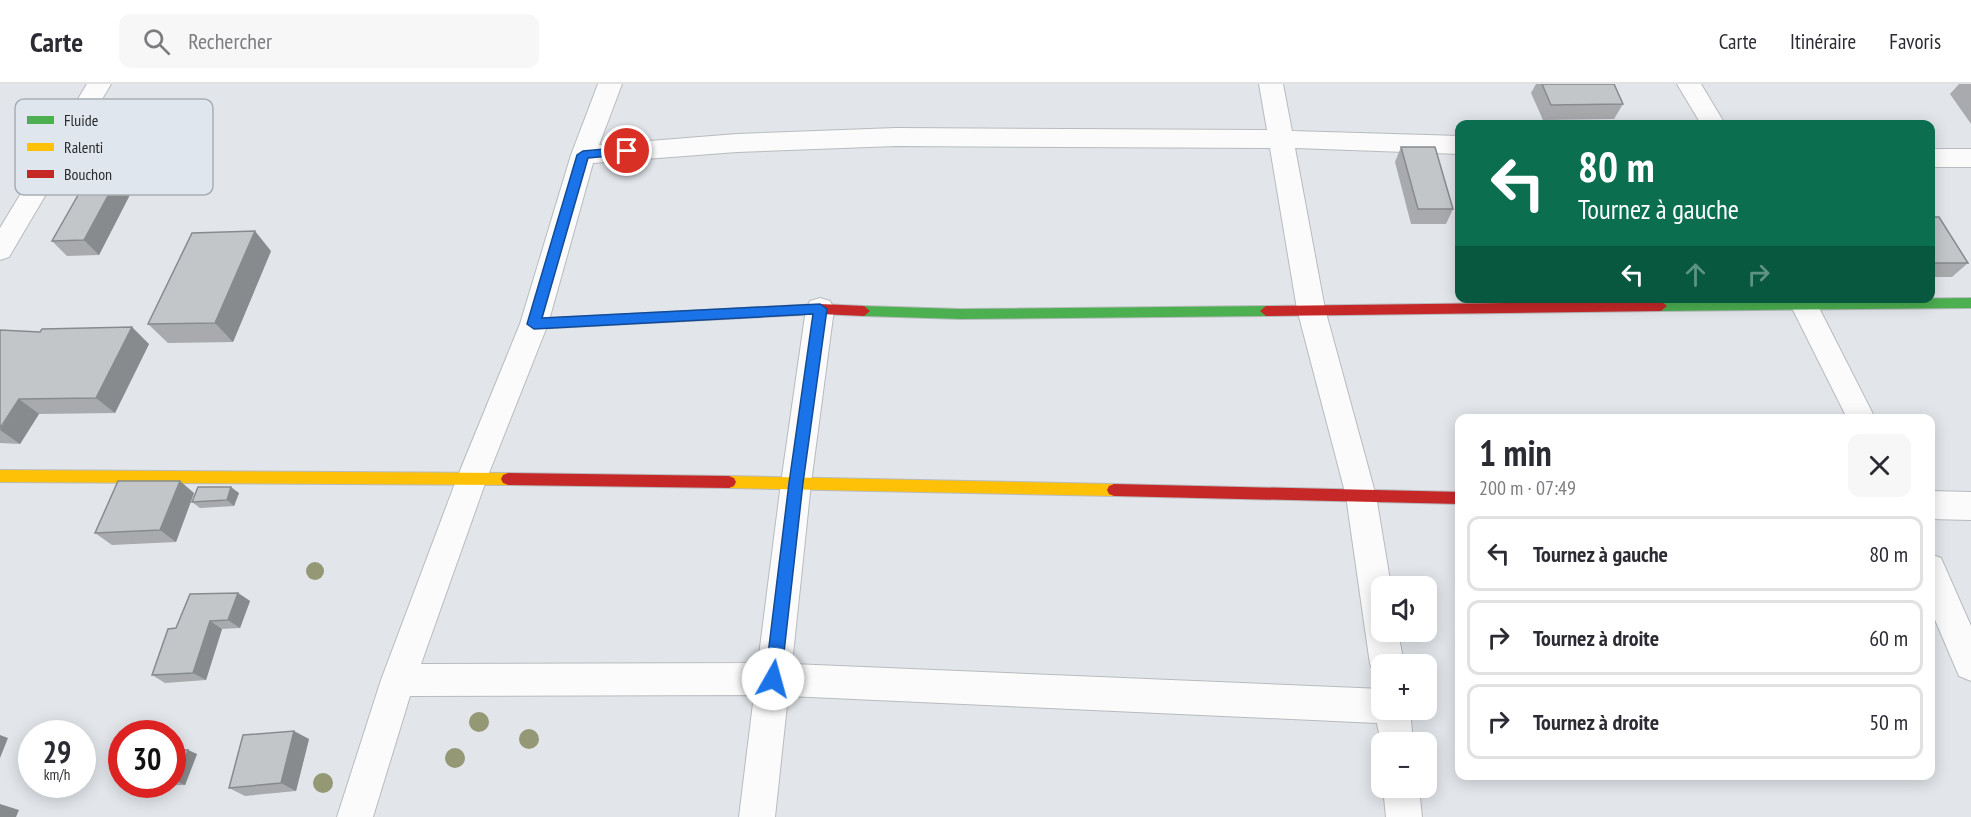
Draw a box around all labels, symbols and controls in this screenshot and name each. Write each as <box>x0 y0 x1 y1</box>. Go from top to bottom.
search box <box>119 14 539 68</box>
text: Carte <box>30 23 83 60</box>
icon: search <box>140 25 173 58</box>
text: Rechercher <box>188 27 272 55</box>
text: Carte <box>1719 28 1757 55</box>
text: Itinéraire <box>1790 28 1856 55</box>
text: Favoris <box>1889 28 1941 55</box>
legend <box>15 99 213 195</box>
text: Fluide <box>64 110 98 130</box>
pin <box>601 125 652 176</box>
icon: arrive <box>610 134 643 167</box>
text: Ralenti <box>64 137 103 157</box>
text: 80 m <box>1578 139 1655 194</box>
icon: left <box>1479 144 1557 222</box>
text: Bouchon <box>64 164 112 184</box>
text: Tournez à gauche <box>1578 192 1739 226</box>
icon: left <box>1616 258 1649 291</box>
icon: ahead <box>1679 258 1712 291</box>
icon: right <box>1742 258 1775 291</box>
text: 1 min <box>1479 429 1552 476</box>
button: close <box>1848 434 1911 497</box>
text: 200 m · 07:49 <box>1479 475 1576 501</box>
icon: left <box>1482 537 1515 570</box>
text: Tournez à gauche <box>1533 540 1668 568</box>
text: 80 m <box>1869 540 1908 568</box>
map controls <box>1371 576 1437 798</box>
button: sound <box>1371 576 1437 642</box>
icon: right <box>1482 621 1515 654</box>
text: Tournez à droite <box>1533 624 1659 652</box>
text: 60 m <box>1869 624 1908 652</box>
position arrow <box>741 647 805 711</box>
button: + <box>1371 654 1437 720</box>
icon: right <box>1482 705 1515 738</box>
text: Tournez à droite <box>1533 708 1659 736</box>
text: 50 m <box>1869 708 1908 736</box>
speed limit sign: 30 <box>108 720 186 798</box>
text: 29 <box>43 732 71 771</box>
button: − <box>1371 732 1437 798</box>
text: km/h <box>44 765 70 784</box>

